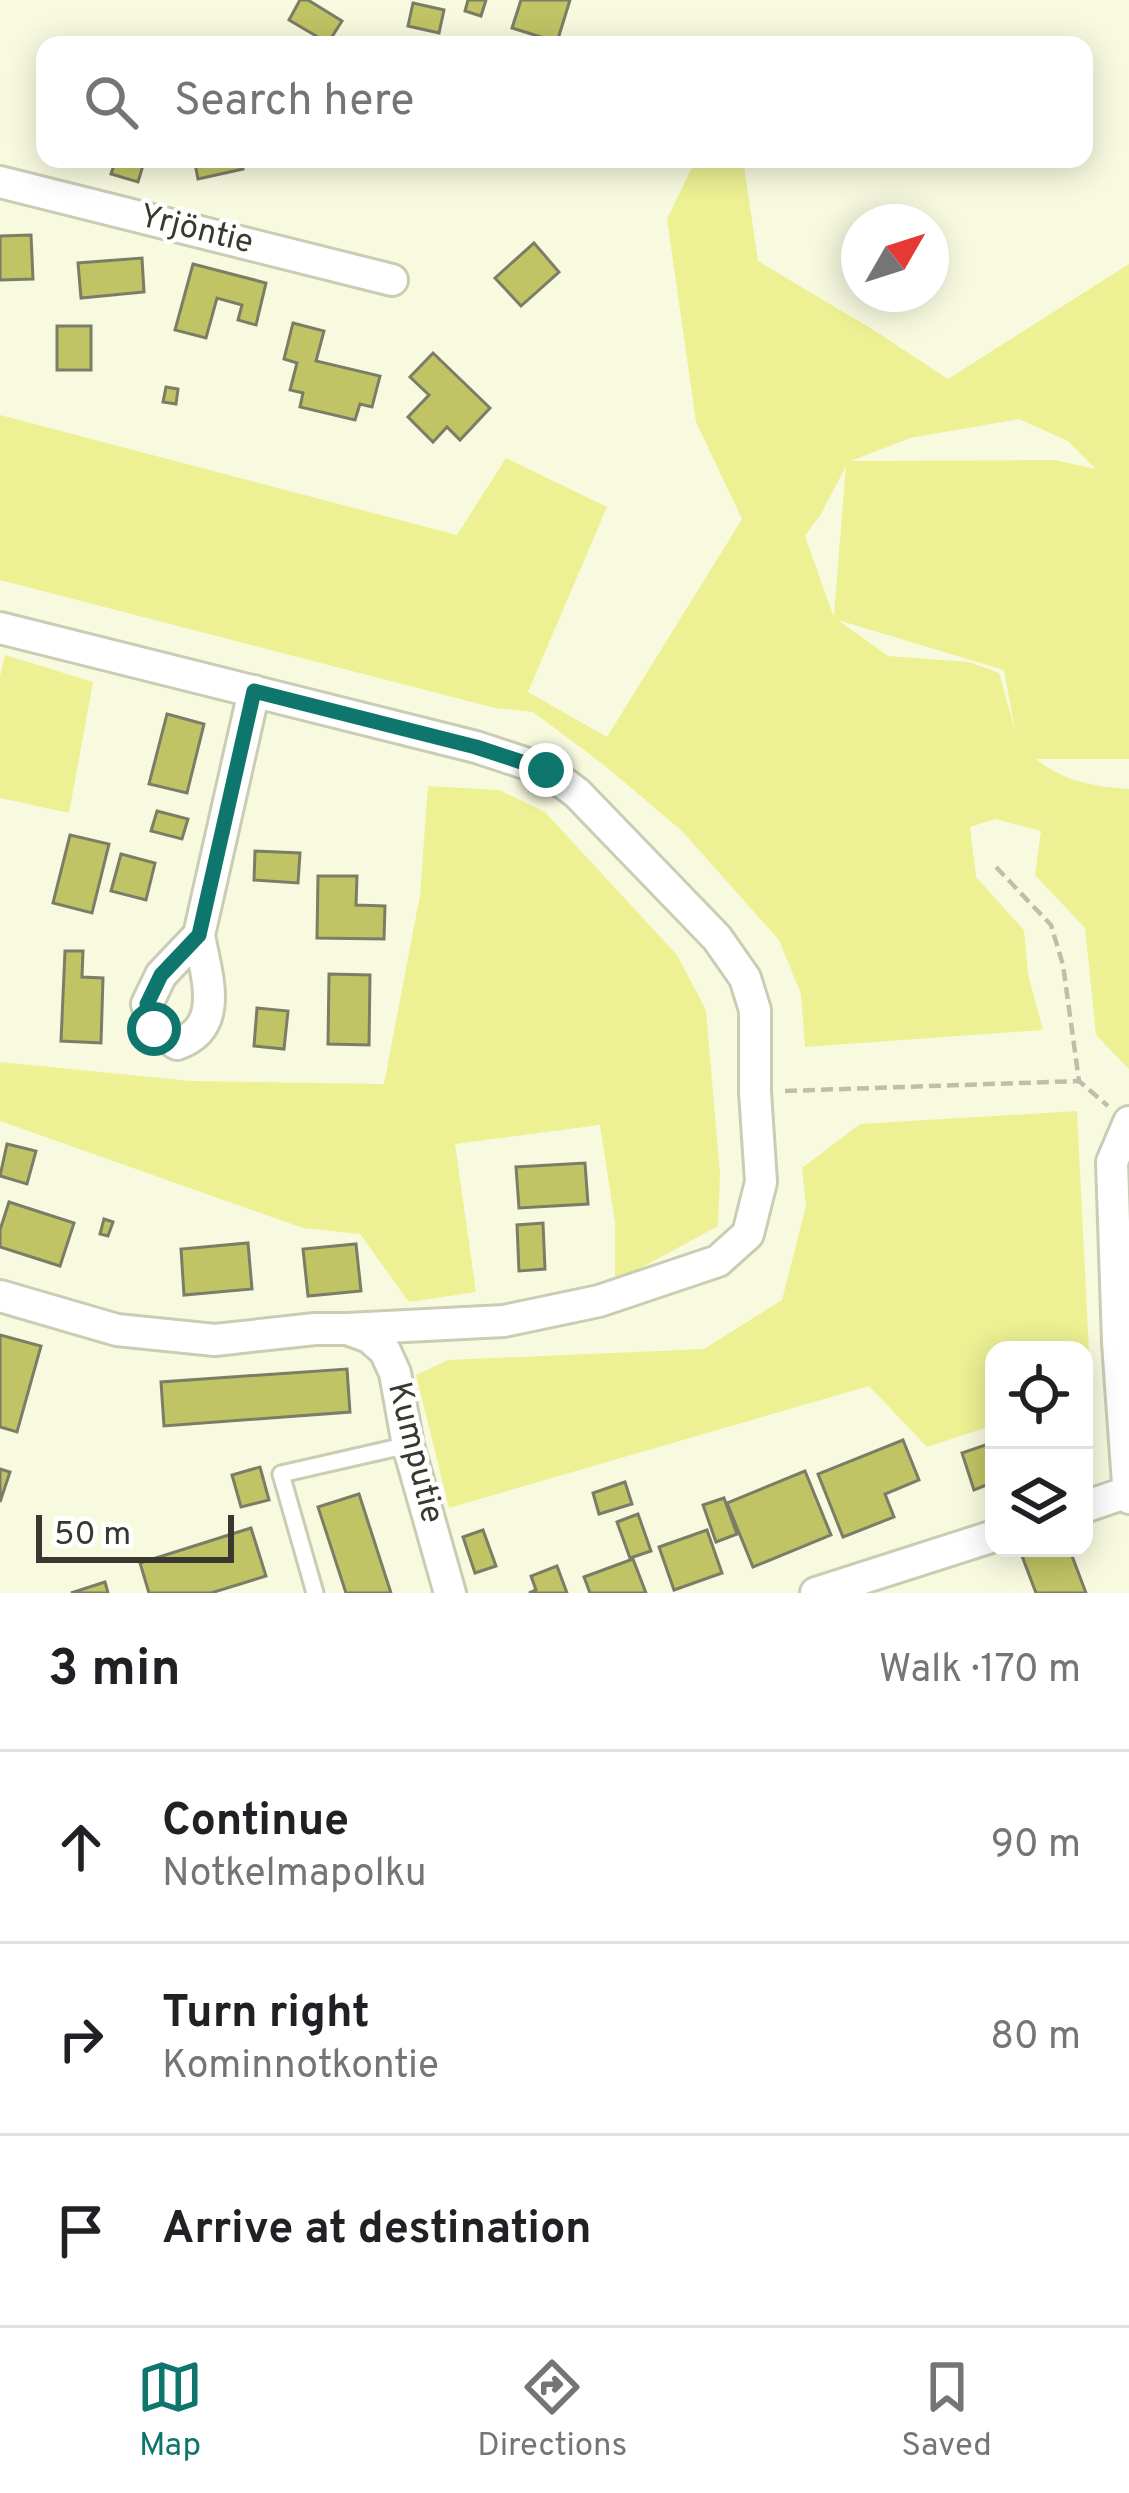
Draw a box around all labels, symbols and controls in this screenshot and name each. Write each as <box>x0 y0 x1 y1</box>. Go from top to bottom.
search box <box>36 36 1093 168</box>
icon: search <box>78 69 144 135</box>
text: Search here <box>174 74 414 131</box>
street label: Yrjöntie <box>135 197 257 265</box>
north arrow <box>841 204 949 312</box>
route end <box>519 743 573 797</box>
route start <box>127 1002 181 1056</box>
map controls <box>985 1341 1093 1557</box>
button: locate <box>985 1341 1093 1449</box>
street label: Kumputie <box>376 1378 452 1528</box>
button: layers <box>985 1449 1093 1557</box>
scale bar <box>36 1509 234 1562</box>
text: 50 m <box>54 1515 131 1557</box>
text: 3 min <box>48 1639 181 1704</box>
text: Walk · 170 m <box>879 1647 1081 1696</box>
text: Continue <box>162 1794 349 1851</box>
icon: ahead <box>48 1814 114 1880</box>
text: 90 m <box>991 1822 1081 1871</box>
text: Notkelmapolku <box>162 1851 427 1900</box>
text: Turn right <box>162 1986 370 2043</box>
icon: right <box>48 2006 114 2072</box>
text: 80 m <box>990 2014 1081 2063</box>
text: Kominnotkontie <box>162 2043 439 2092</box>
icon: arrive <box>48 2198 114 2264</box>
text: Arrive at destination <box>162 2202 592 2259</box>
tab: Map <box>137 2354 203 2468</box>
tab: Directions <box>477 2354 627 2468</box>
tab: Saved <box>901 2354 992 2468</box>

